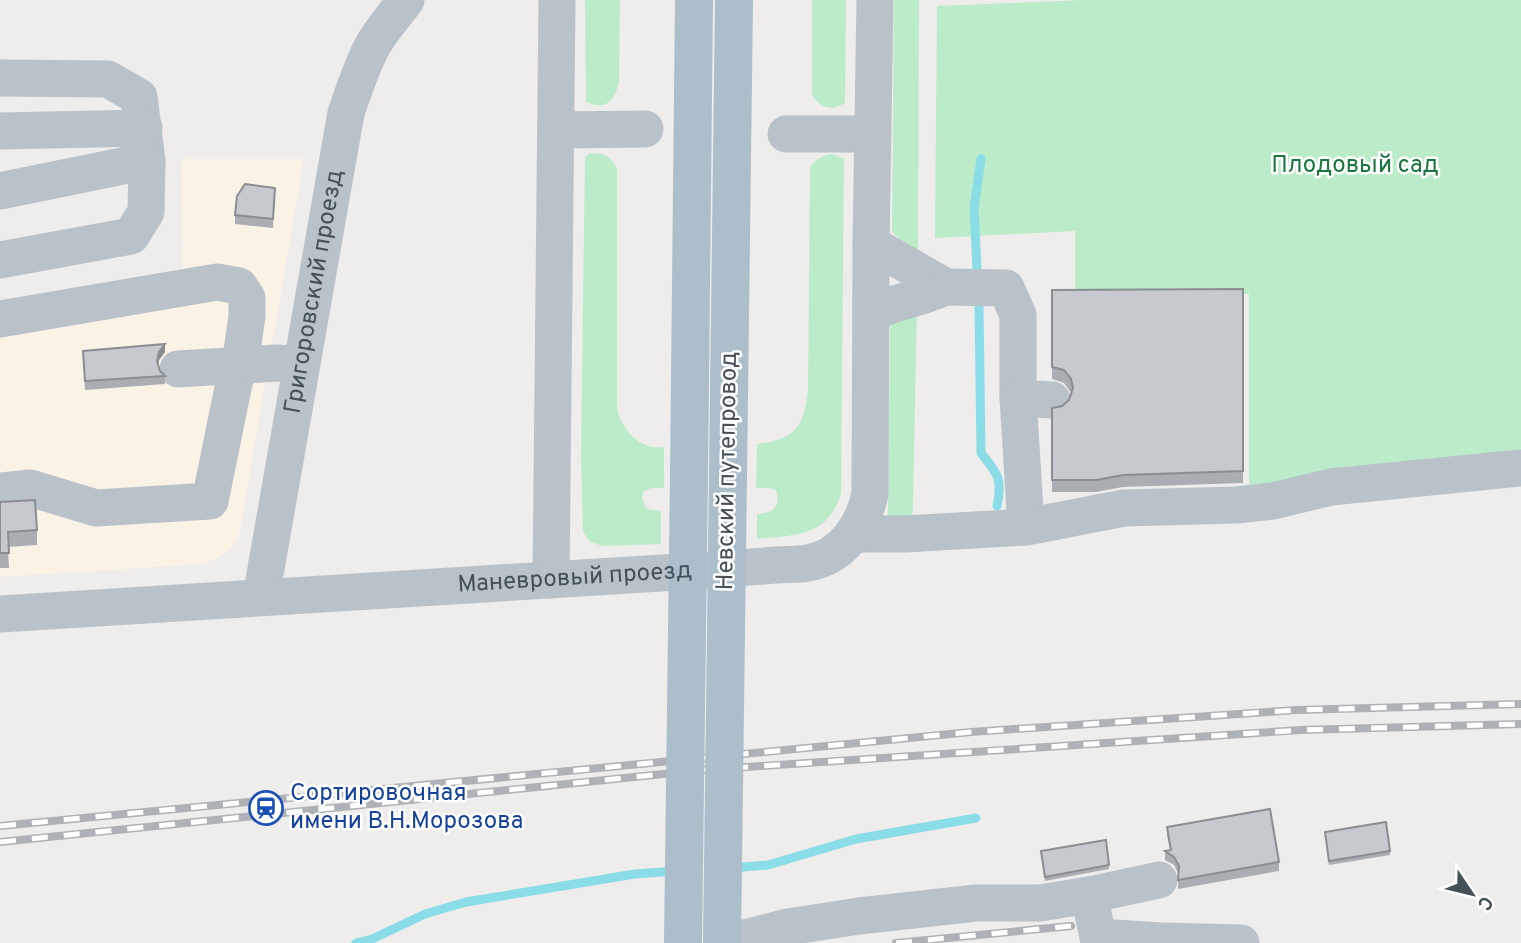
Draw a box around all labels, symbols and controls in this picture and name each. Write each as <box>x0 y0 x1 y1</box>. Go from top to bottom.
park label: Плодовый сад <box>1271 151 1439 181</box>
street label: Григоровский проезд <box>278 167 351 416</box>
street label: Невский путепровод <box>711 351 745 591</box>
street label: Маневровый проезд <box>457 556 693 601</box>
place label: Сортировочная имени В.Н.Морозова <box>290 779 523 837</box>
station icon: Сортировочная имени В.Н.Морозова <box>247 789 285 827</box>
north arrow <box>1437 859 1507 929</box>
text: С <box>1471 891 1498 914</box>

